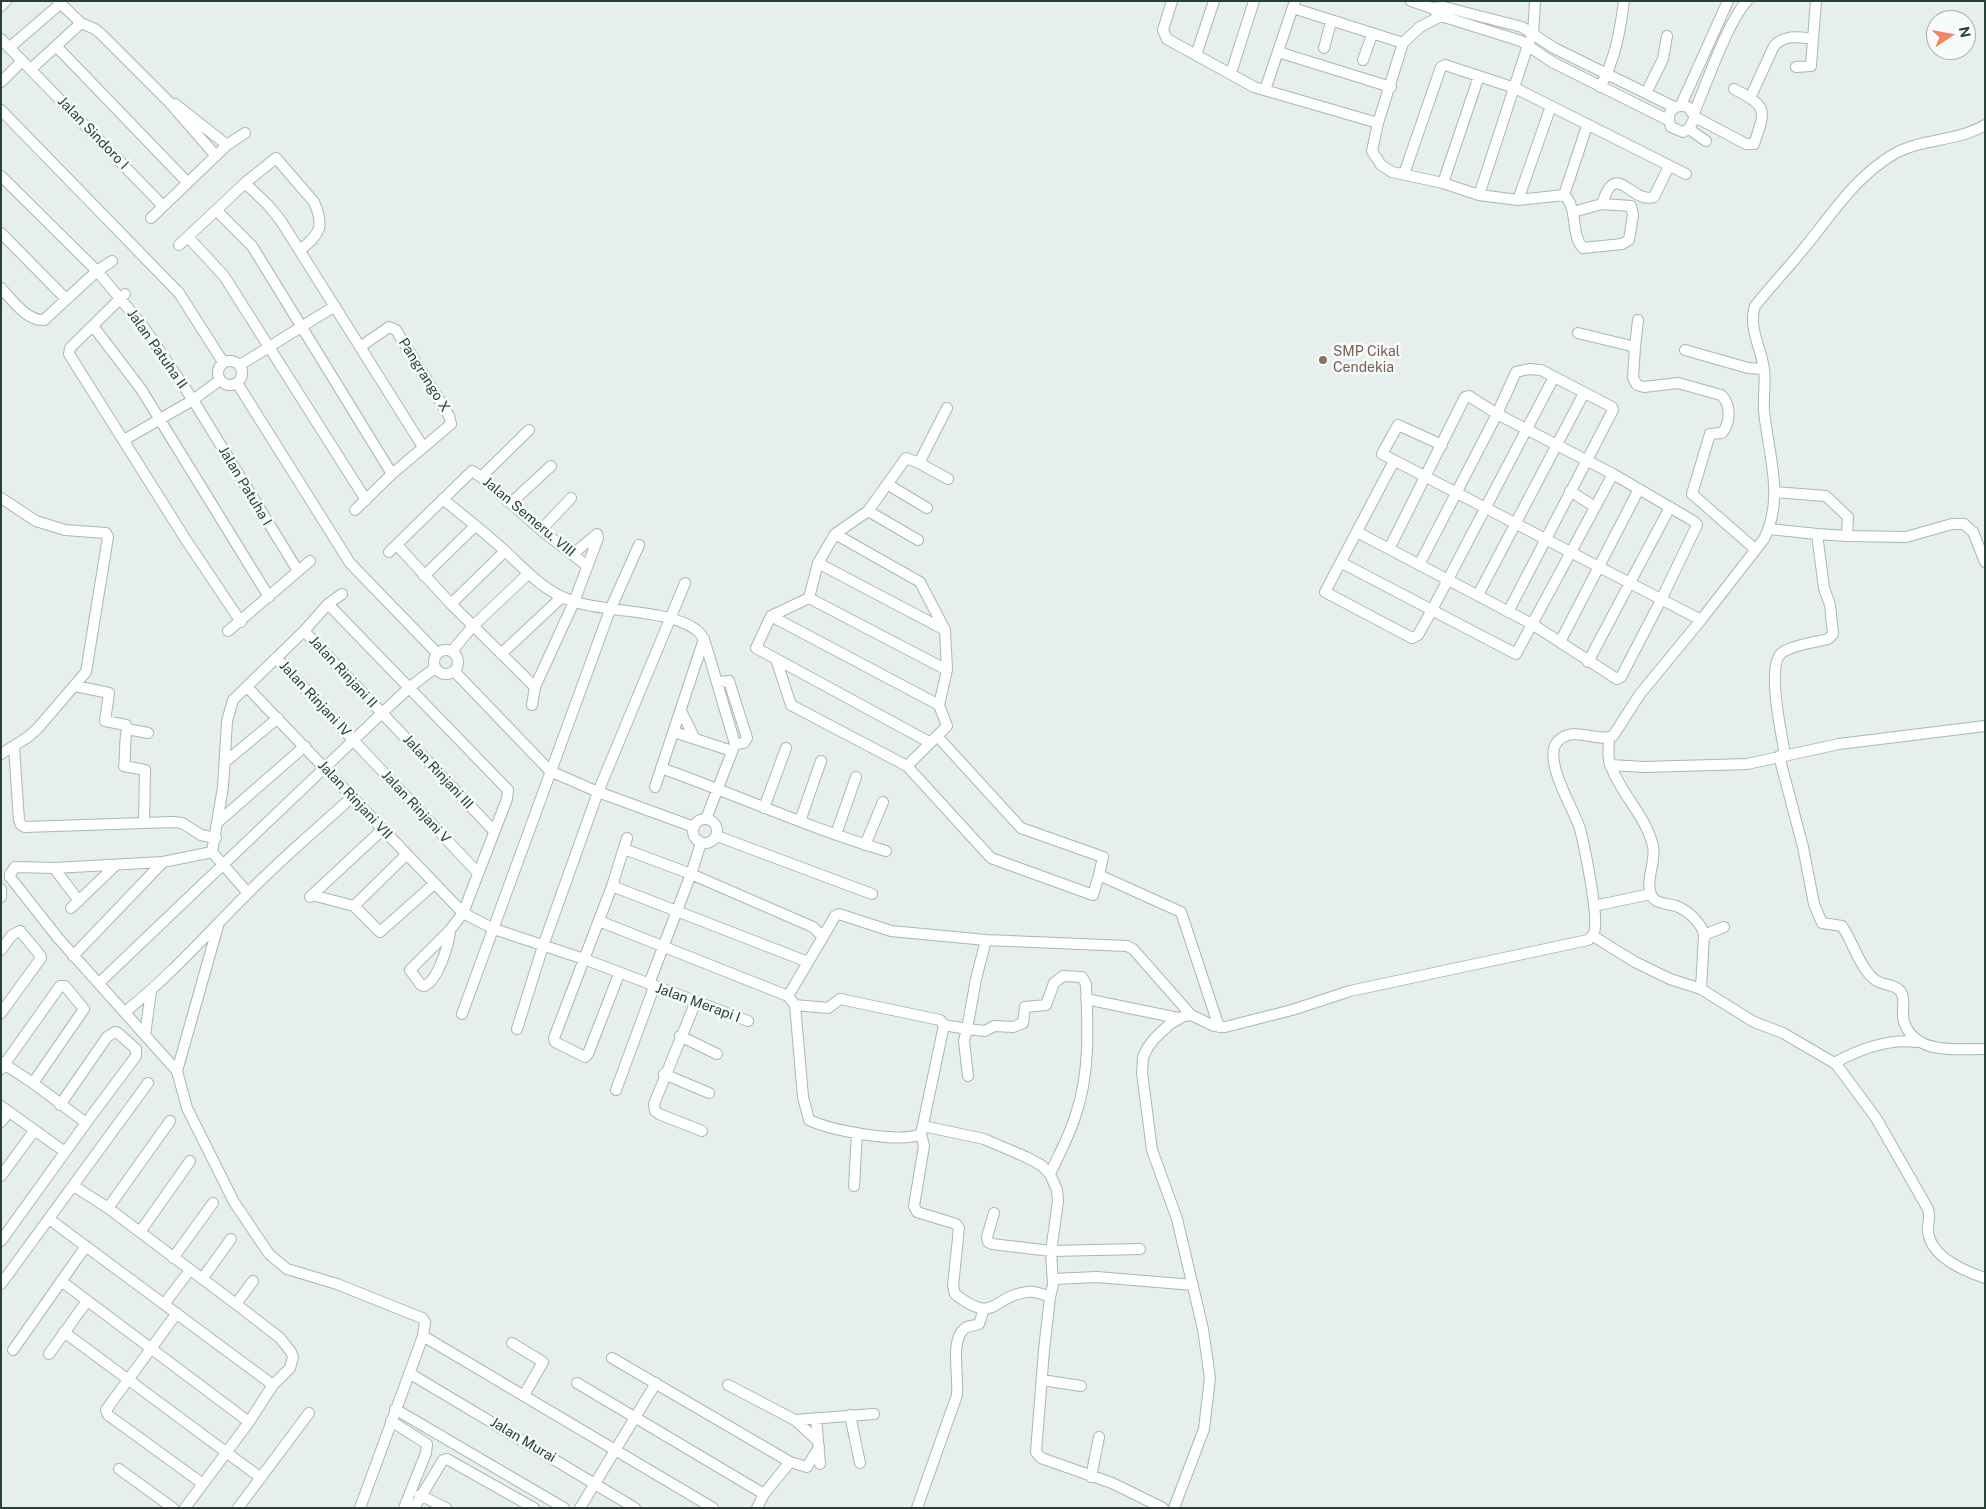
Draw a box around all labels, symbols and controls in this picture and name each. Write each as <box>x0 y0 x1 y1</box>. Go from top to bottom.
north arrow <box>1926 10 1976 60</box>
text: N <box>1956 25 1974 39</box>
street label: Jalan Sindoro I <box>54 93 132 173</box>
street label: Jalan Patuha II <box>123 306 191 392</box>
street label: Pangrango X <box>395 335 453 415</box>
place label: SMP Cikal Cendekia <box>1333 344 1400 377</box>
marker: SMP Cikal Cendekia <box>1317 354 1329 366</box>
street label: Jalan Patuha I <box>215 443 275 529</box>
street label: Jalan Semeru. VIII <box>479 473 579 561</box>
street label: Jalan Rinjani II <box>306 633 380 711</box>
street label: Jalan Rinjani IV <box>276 658 354 740</box>
street label: Jalan Rinjani III <box>399 731 477 813</box>
street label: Jalan Rinjani VII <box>314 757 396 843</box>
street label: Jalan Rinjani V <box>378 767 454 847</box>
street label: Jalan Merapi I <box>653 980 743 1026</box>
street label: Jalan Murai <box>487 1414 559 1466</box>

